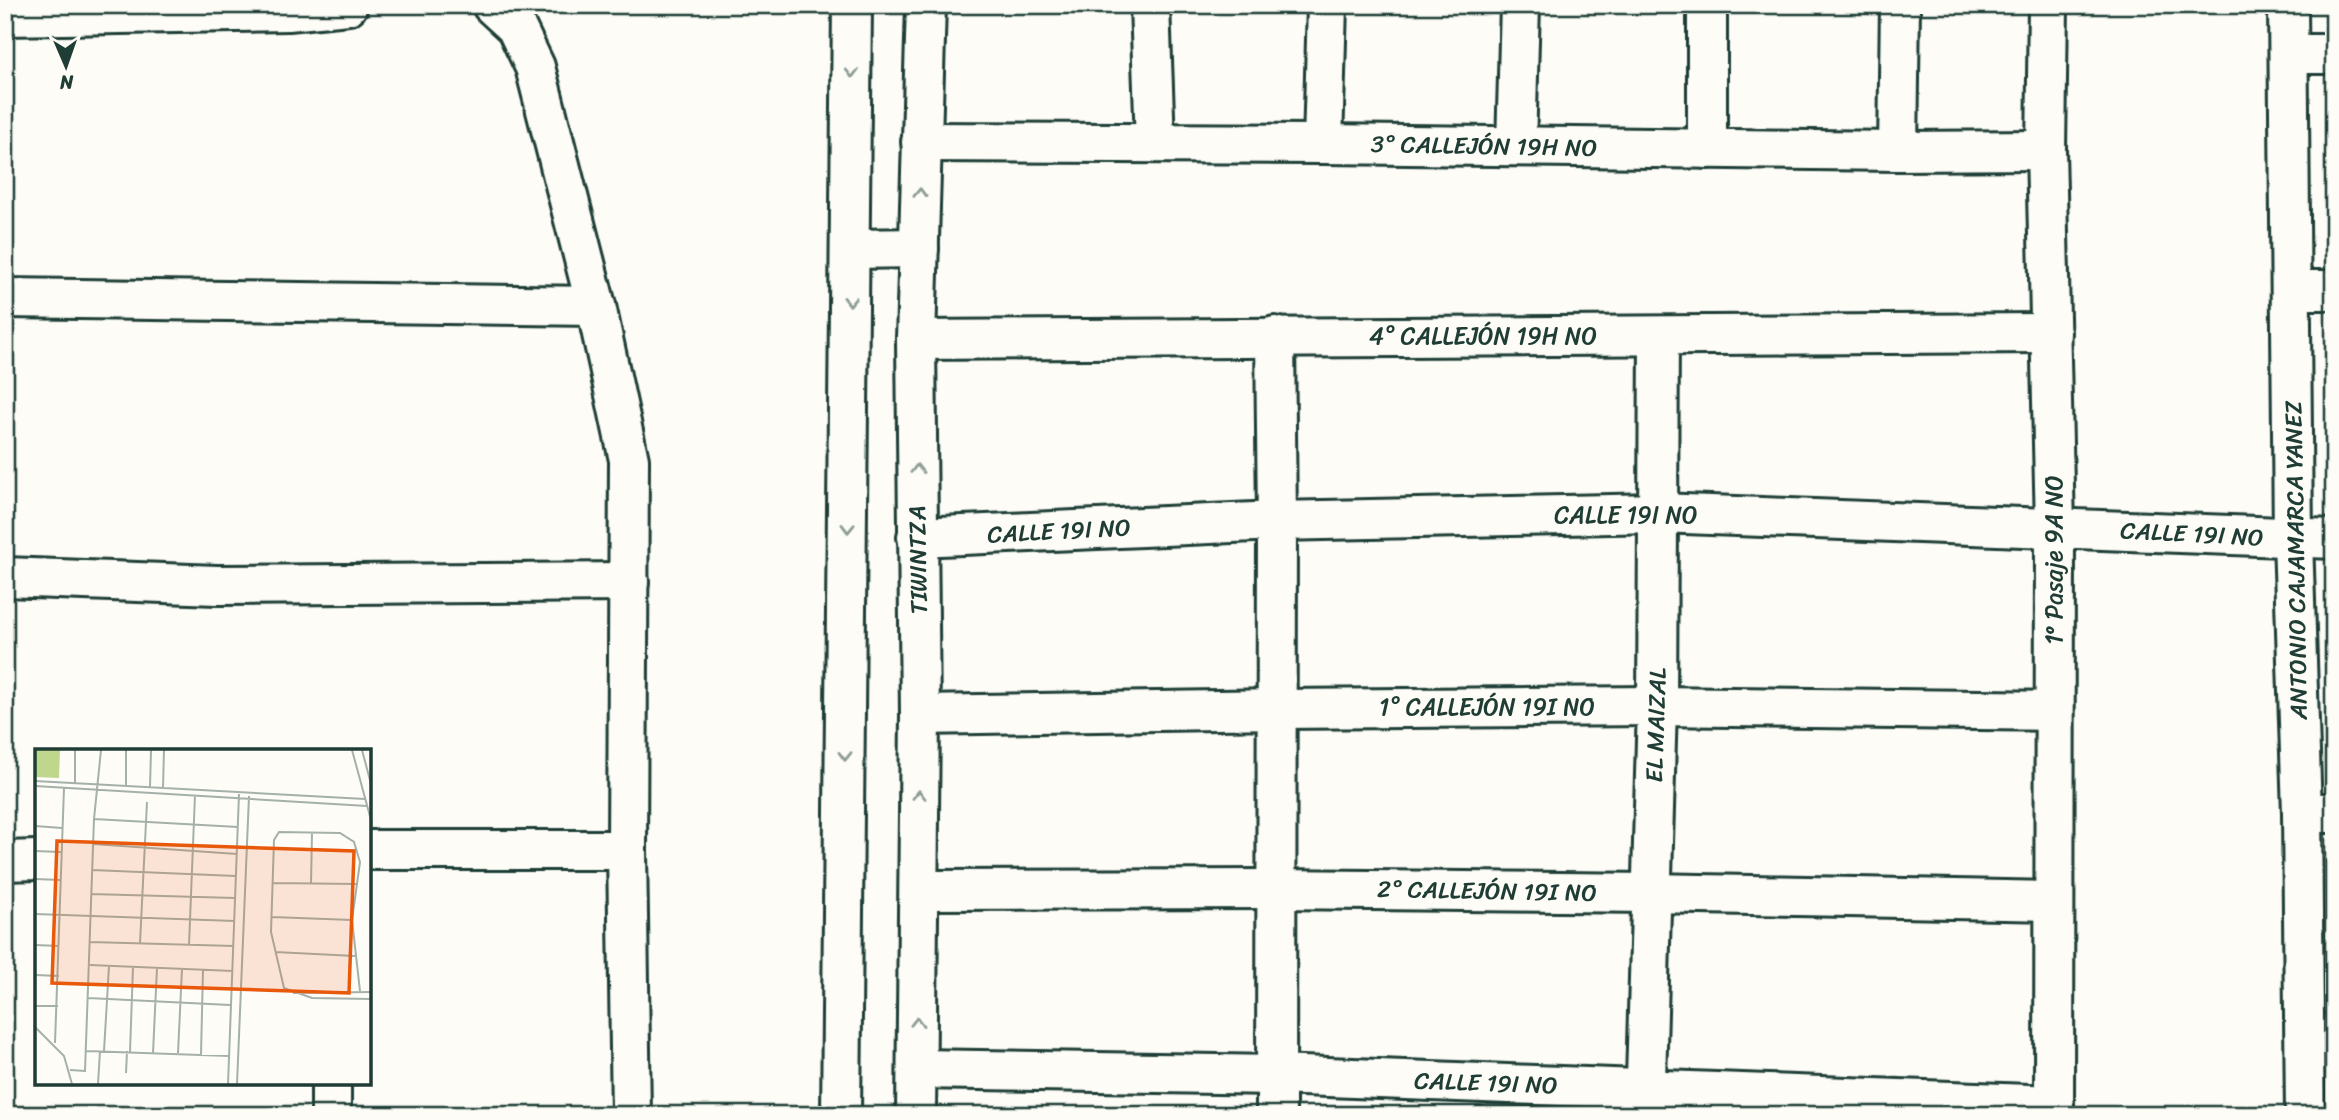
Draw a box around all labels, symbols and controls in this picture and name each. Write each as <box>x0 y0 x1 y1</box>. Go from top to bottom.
north arrow <box>32 32 102 102</box>
text: N <box>59 66 75 99</box>
one-way arrow <box>844 69 860 79</box>
street label: 3° CALLEJÓN 19H NO <box>1371 123 1597 169</box>
one-way arrow <box>912 187 928 197</box>
one-way arrow <box>842 296 858 307</box>
street label: 4° CALLEJÓN 19H NO <box>1369 315 1597 357</box>
street label: ANTONIO CAJAMARCA YANEZ <box>2272 400 2320 721</box>
one-way arrow <box>909 463 925 474</box>
street label: 1º Pasaje 9A NO <box>2033 475 2075 645</box>
street label: CALLE 19I NO <box>1554 494 1698 536</box>
street label: TIWINTZA <box>896 505 940 615</box>
street label: CALLE 19I NO <box>986 506 1132 556</box>
street label: CALLE 19I NO <box>2119 509 2265 559</box>
one-way arrow <box>840 524 856 534</box>
street label: EL MAIZAL <box>1633 667 1679 783</box>
street label: 1° CALLEJÓN 19I NO <box>1379 686 1595 728</box>
inset map <box>35 749 371 1085</box>
one-way arrow <box>837 751 853 762</box>
one-way arrow <box>911 789 927 799</box>
street label: 2° CALLEJÓN 19I NO <box>1377 868 1597 914</box>
one-way arrow <box>909 1016 925 1027</box>
street label: CALLE 19I NO <box>1414 1060 1558 1106</box>

